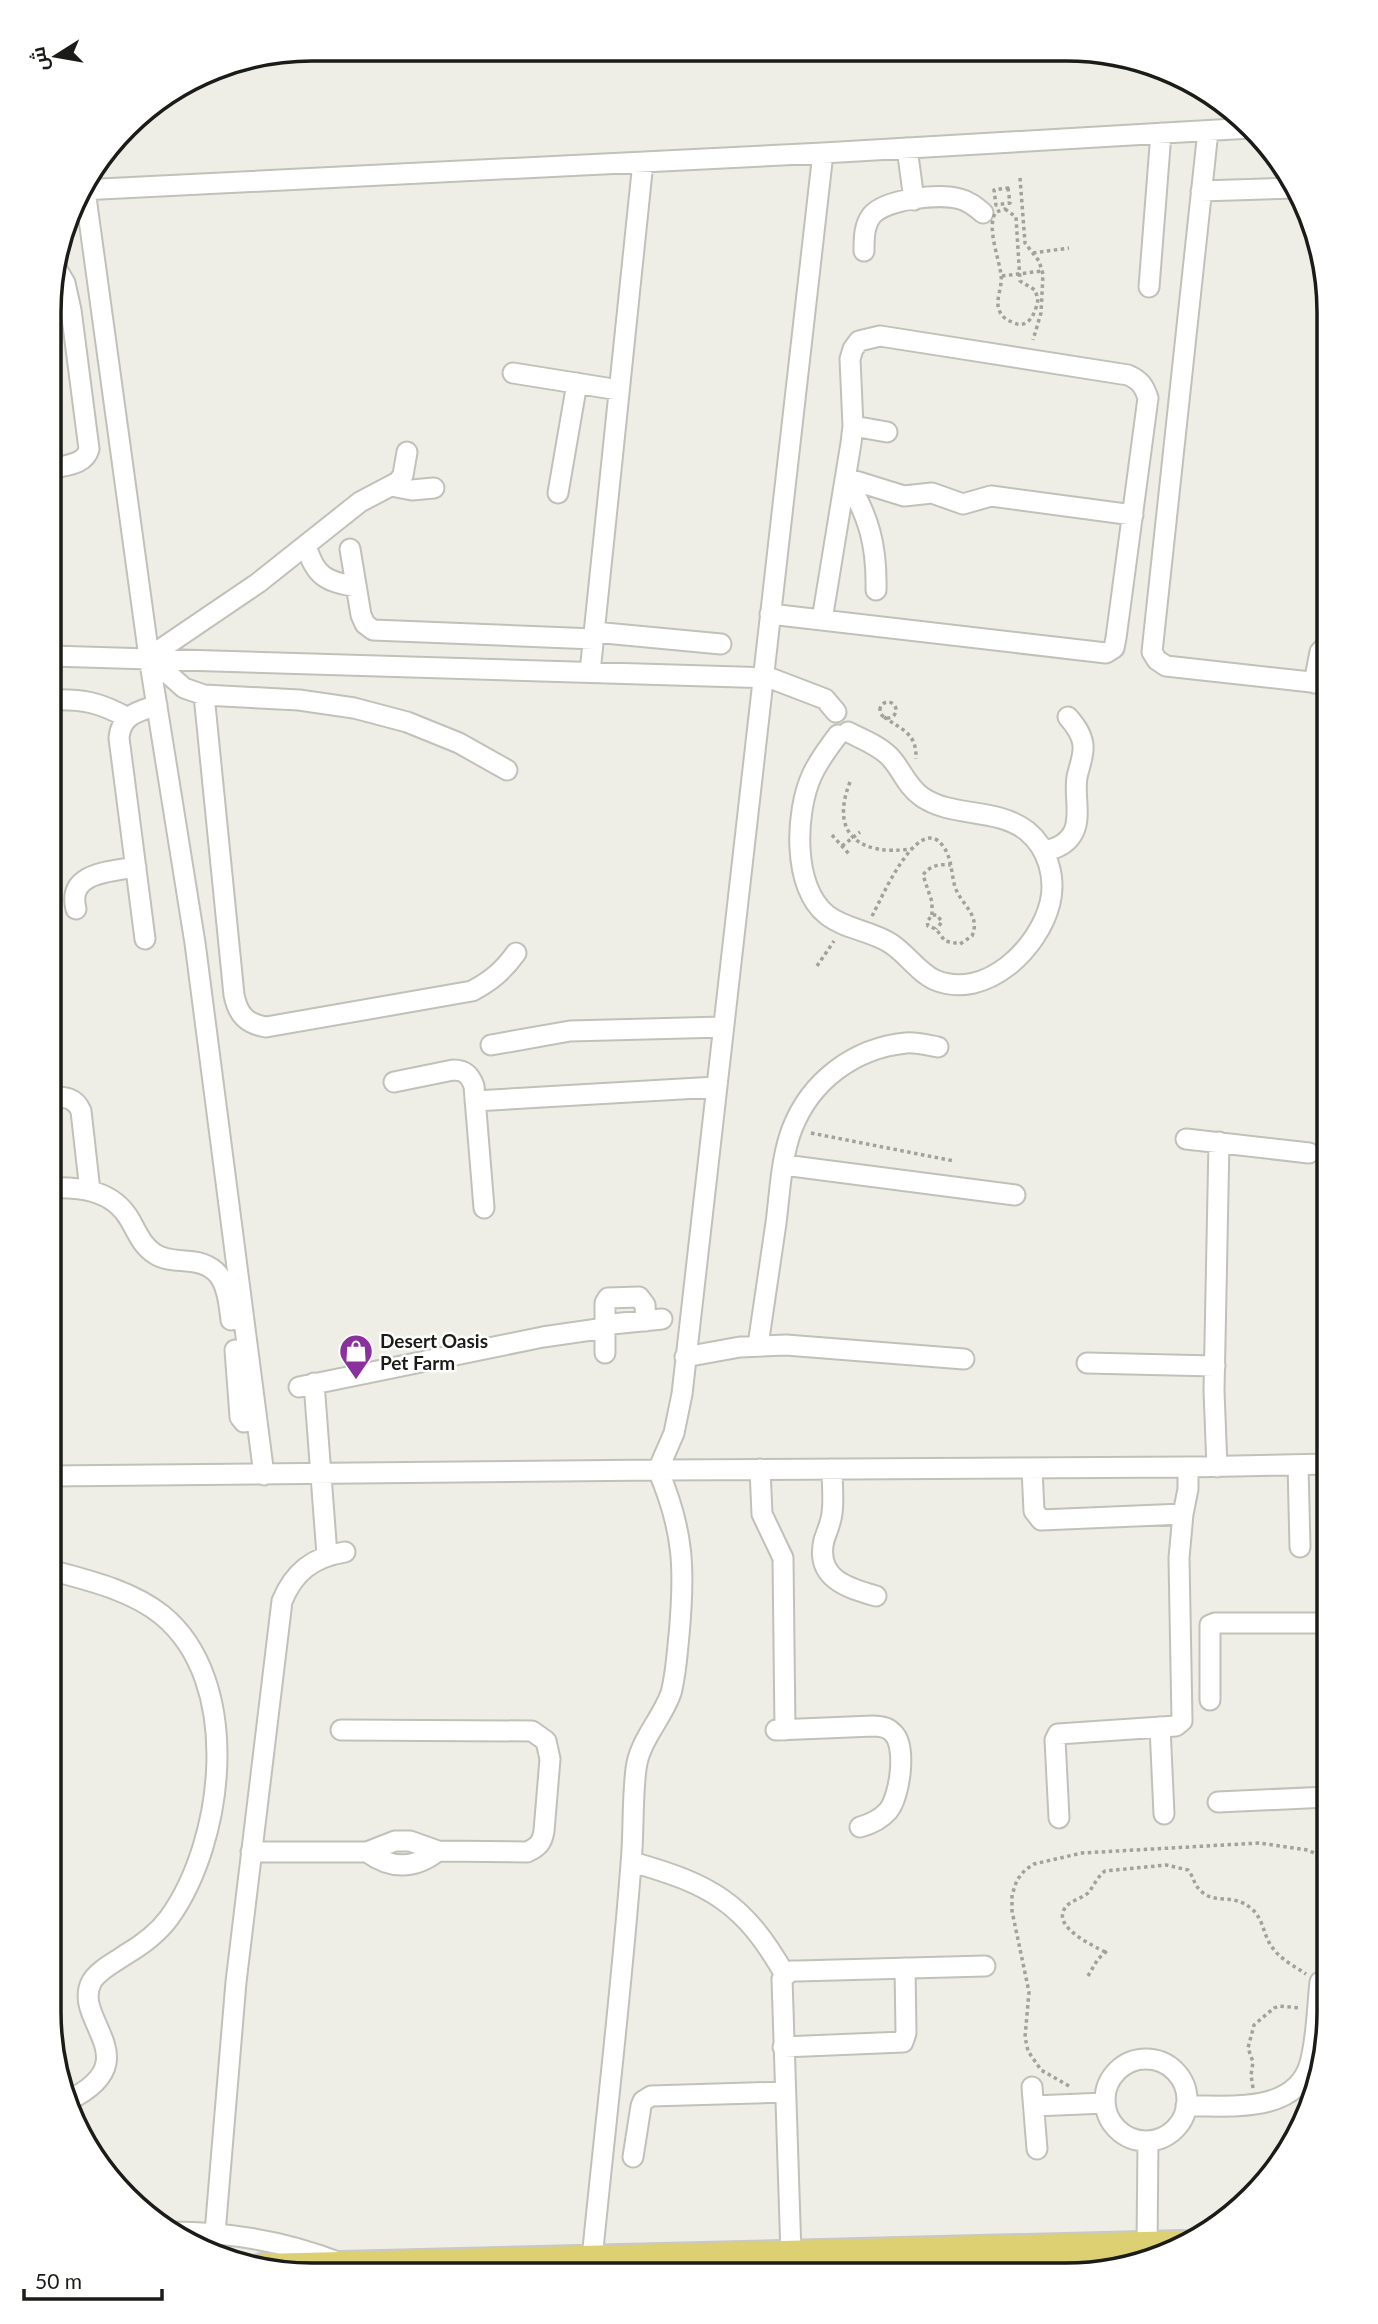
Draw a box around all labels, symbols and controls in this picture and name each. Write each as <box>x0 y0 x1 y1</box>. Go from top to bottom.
north arrow <box>21 21 91 91</box>
text: ش <box>25 45 53 74</box>
place label: Desert Oasis Pet Farm <box>380 1329 488 1374</box>
shop icon: Desert Oasis Pet Farm <box>337 1332 375 1381</box>
scale bar <box>24 2258 163 2302</box>
text: 50 m <box>35 2268 82 2293</box>

